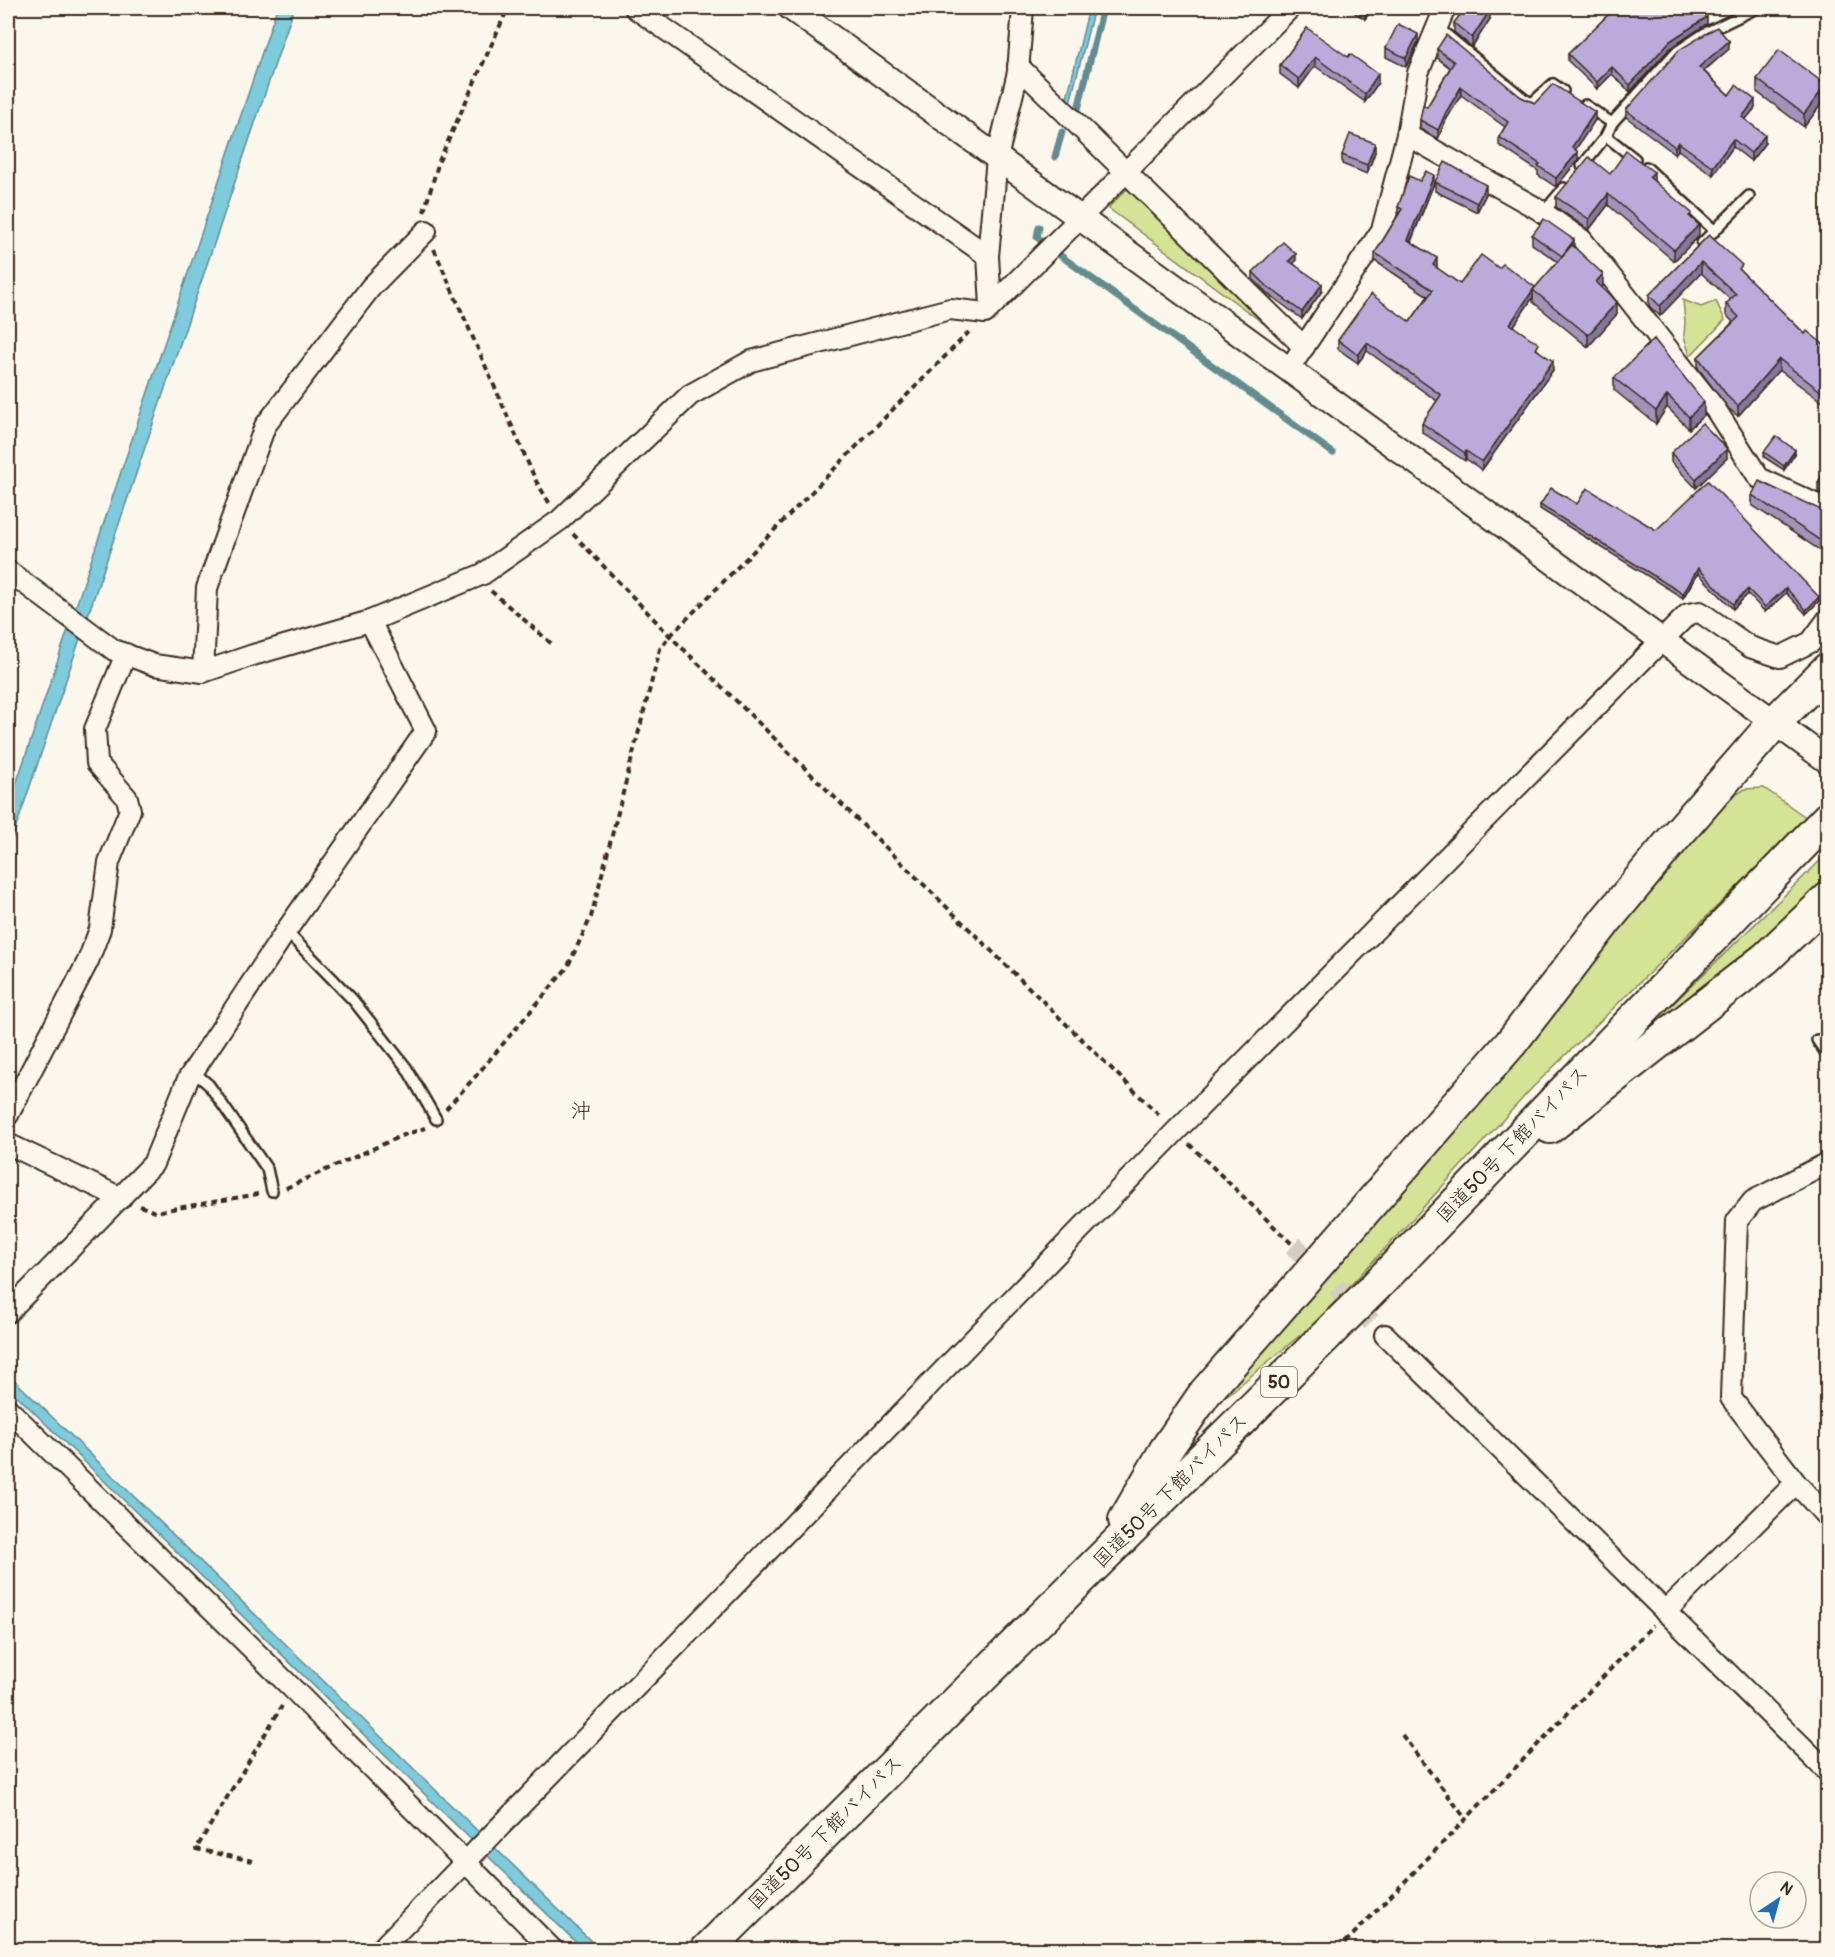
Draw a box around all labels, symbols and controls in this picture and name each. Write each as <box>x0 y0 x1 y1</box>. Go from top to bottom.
street label: 国道50号 下館バイパス <box>1431 1061 1594 1228</box>
district label: 沖 <box>571 1098 592 1125</box>
road number: 50 <box>1261 1367 1297 1397</box>
street label: 国道50号 下館バイパス <box>1088 1408 1253 1573</box>
street label: 国道50号 下館バイパス <box>743 1750 908 1915</box>
north arrow <box>1748 1870 1808 1930</box>
text: N <box>1776 1877 1797 1900</box>

